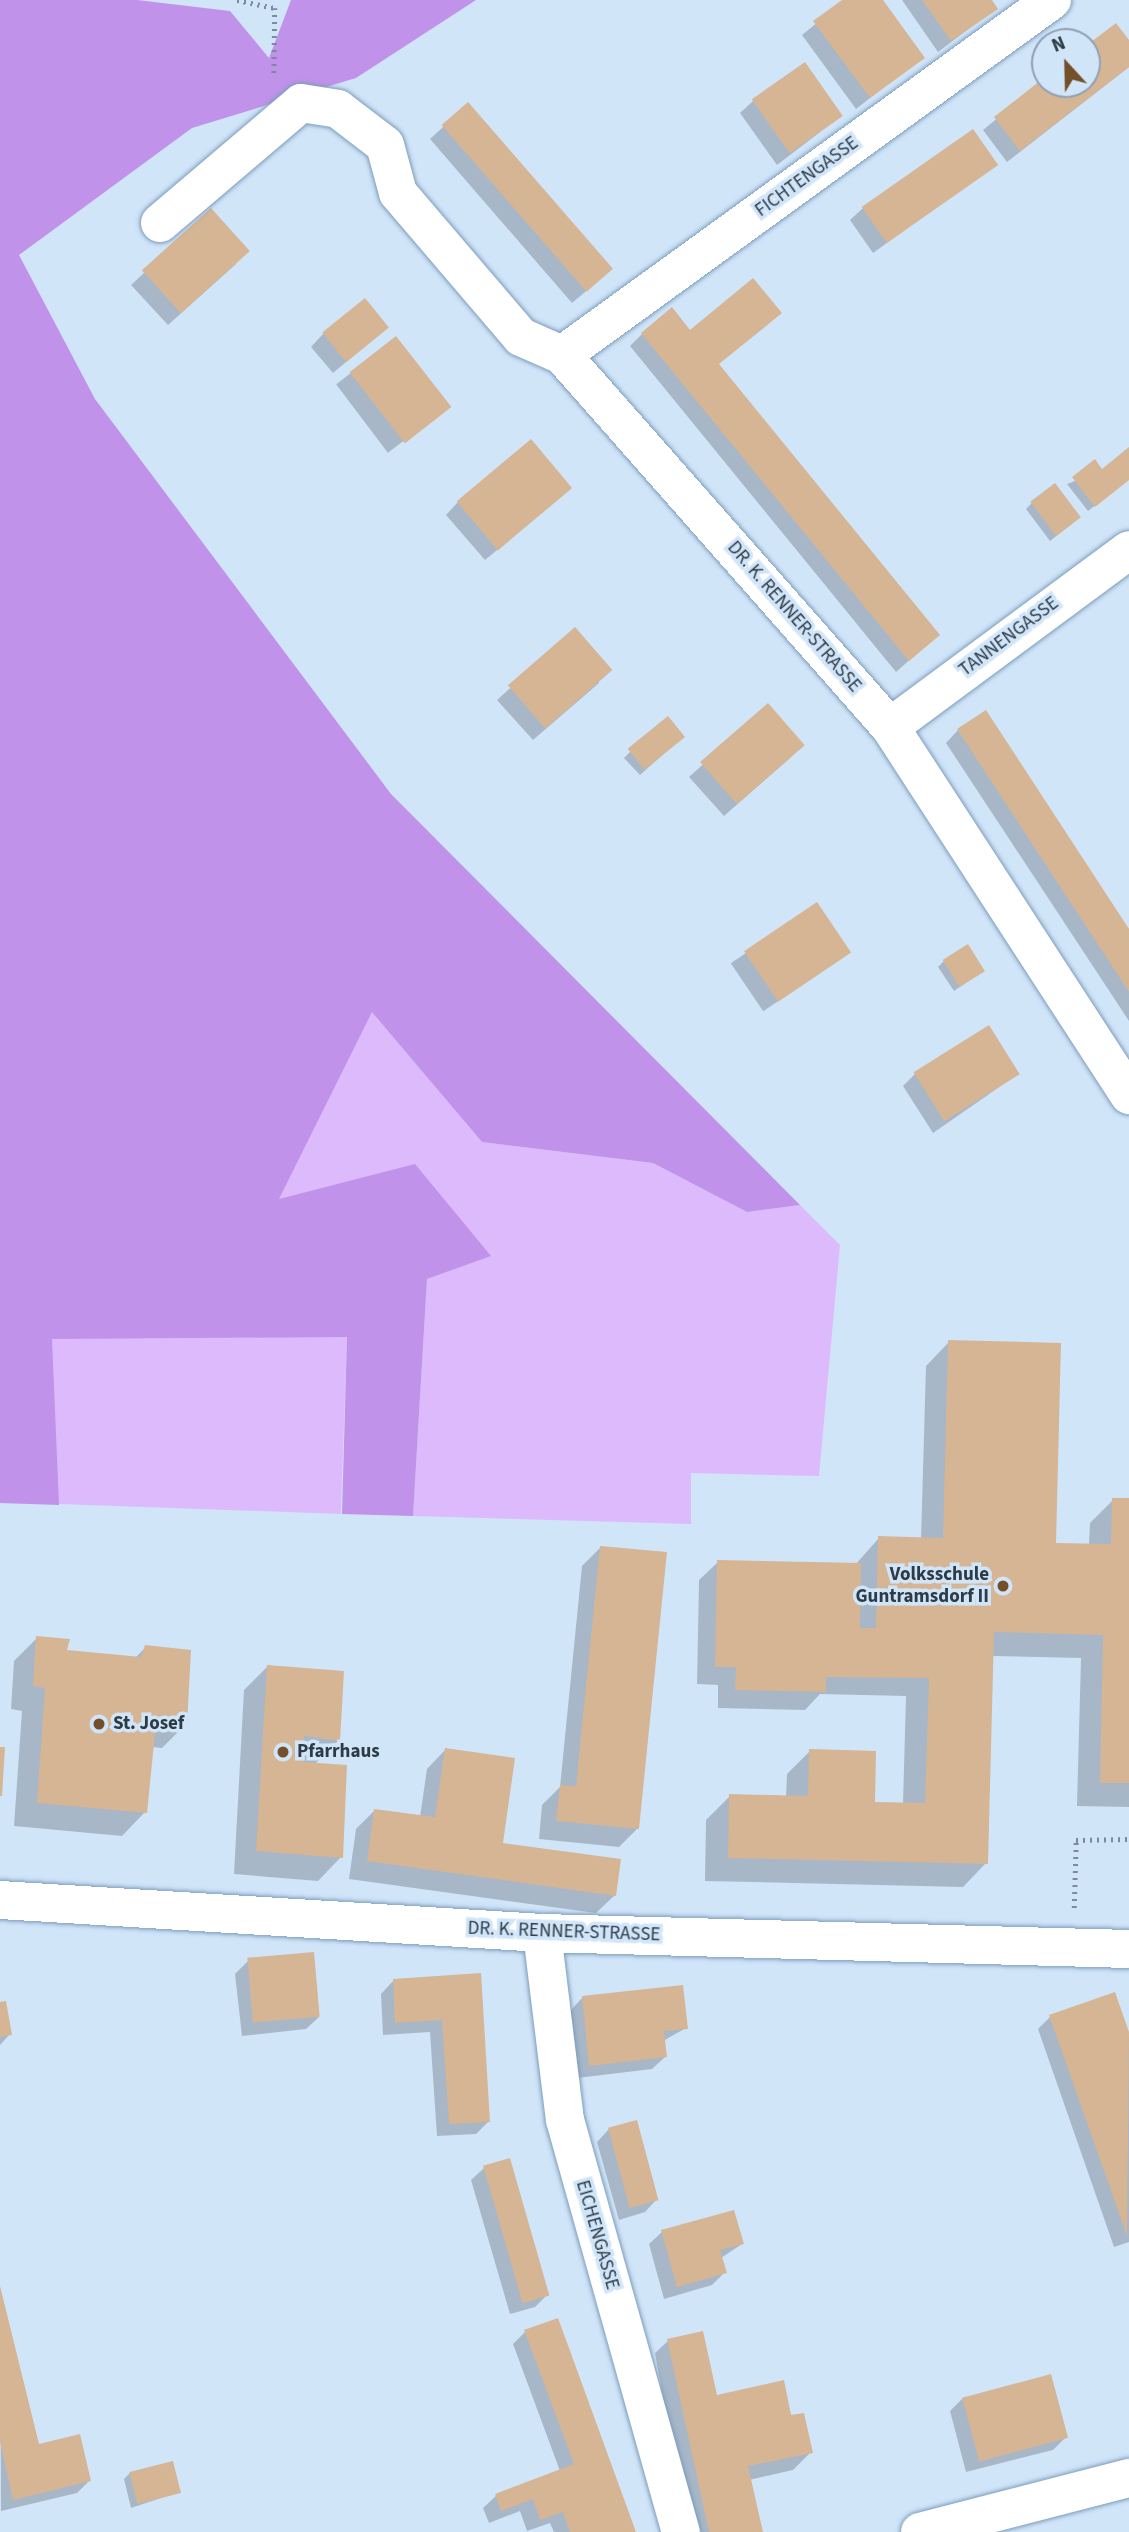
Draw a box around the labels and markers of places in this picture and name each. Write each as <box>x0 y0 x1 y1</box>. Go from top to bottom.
place label: Volksschule Guntramsdorf II <box>855 1564 989 1608</box>
marker: Volksschule Guntramsdorf II <box>995 1578 1011 1594</box>
place label: St. Josef <box>113 1713 184 1735</box>
marker: St. Josef <box>91 1716 107 1732</box>
place label: Pfarrhaus <box>297 1741 380 1763</box>
marker: Pfarrhaus <box>275 1744 291 1760</box>

